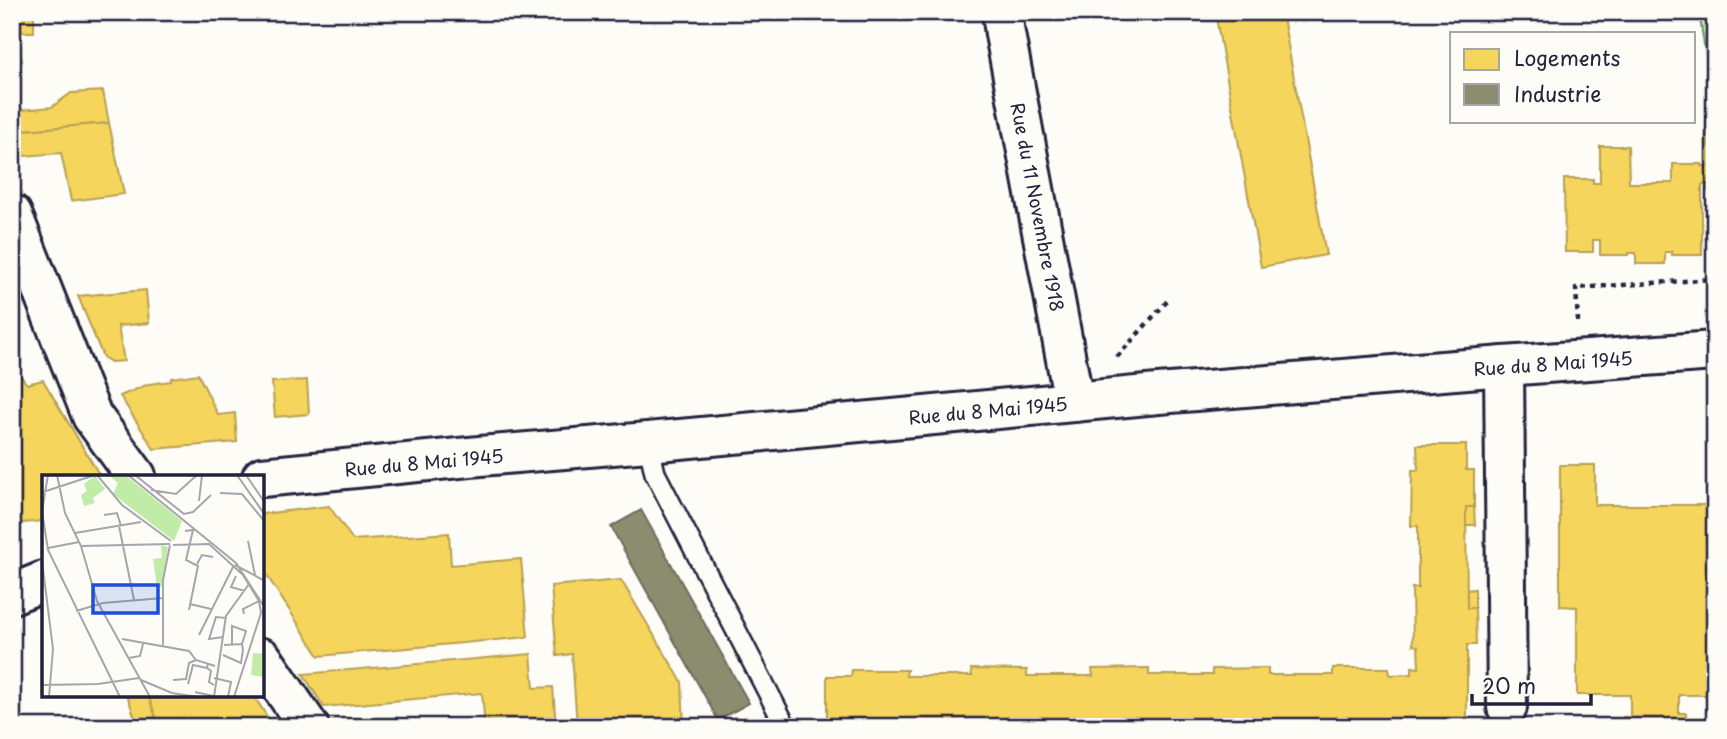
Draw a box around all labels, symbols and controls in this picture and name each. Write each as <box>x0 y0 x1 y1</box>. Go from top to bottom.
legend <box>1450 32 1696 122</box>
text: Logements <box>1514 41 1621 73</box>
text: Industrie <box>1514 77 1601 109</box>
street label: Rue du 11 Novembre 1918 <box>1005 100 1071 314</box>
street label: Rue du 8 Mai 1945 <box>1472 344 1634 382</box>
street label: Rue du 8 Mai 1945 <box>907 390 1069 430</box>
street label: Rue du 8 Mai 1945 <box>343 442 505 482</box>
inset map <box>42 475 264 697</box>
scale bar <box>1472 662 1590 706</box>
text: 20 m <box>1482 669 1536 701</box>

